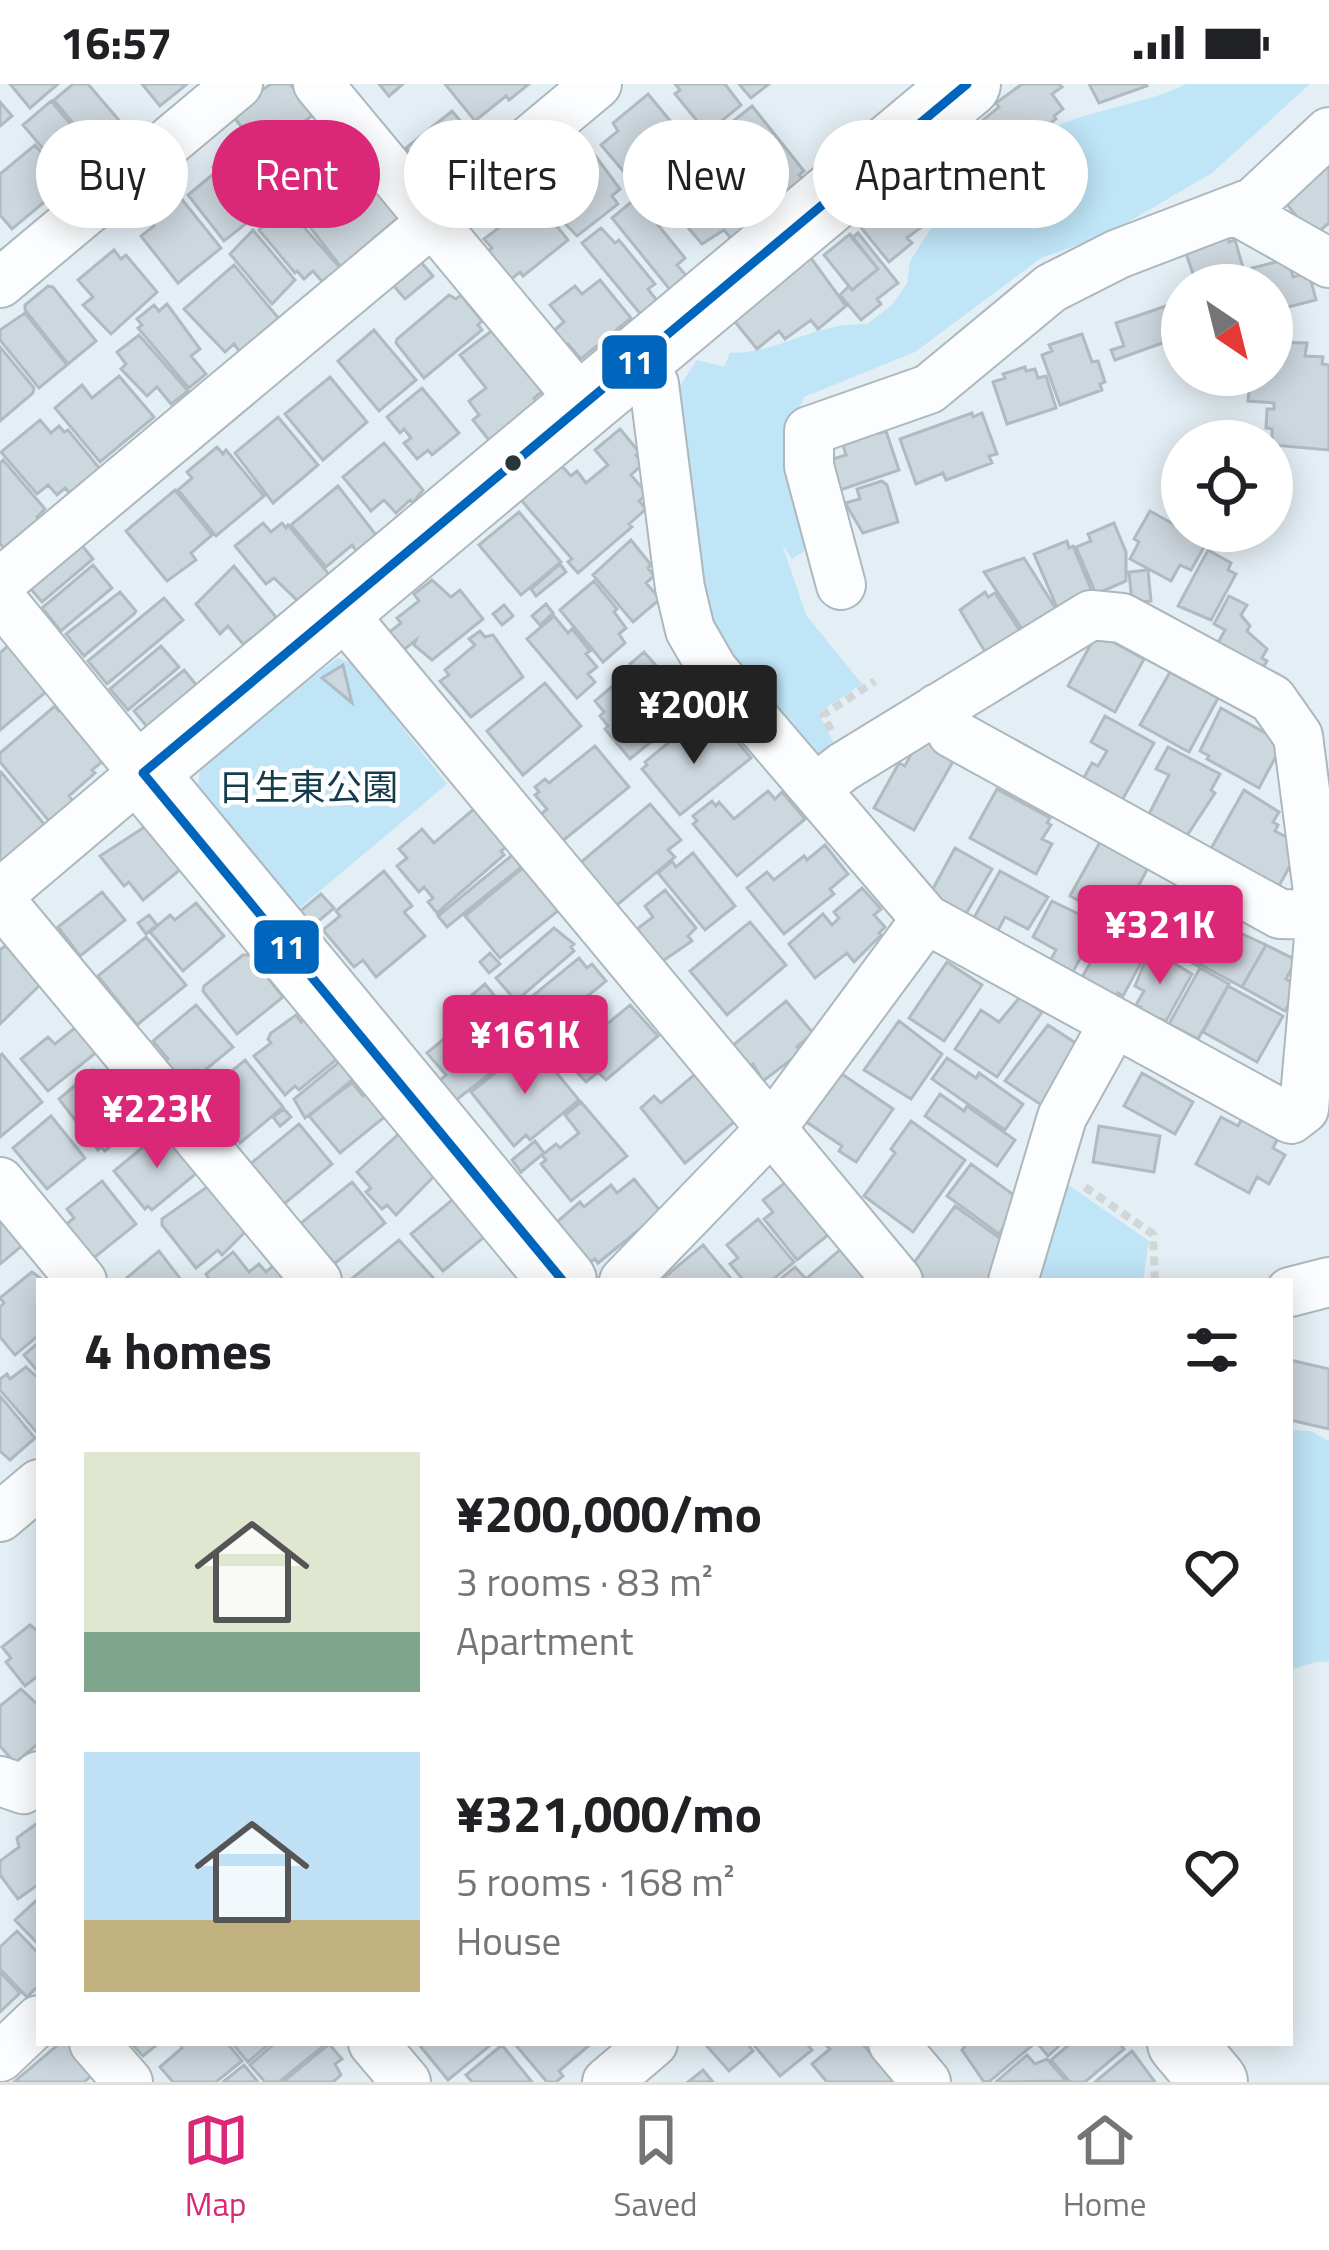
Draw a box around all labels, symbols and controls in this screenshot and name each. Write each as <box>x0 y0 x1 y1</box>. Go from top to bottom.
text: 16:57 <box>60 8 172 76</box>
chip: Buy <box>36 120 188 228</box>
chip: Rent <box>212 120 380 228</box>
chip: Filters <box>404 120 599 228</box>
chip: New <box>623 120 789 228</box>
chip: Apartment <box>813 120 1088 228</box>
north arrow <box>1161 264 1293 396</box>
map controls <box>1161 264 1293 552</box>
line badge: 11 <box>600 333 669 391</box>
text: 11 <box>617 337 653 387</box>
button: locate <box>1161 420 1293 552</box>
unlabelled marker <box>502 452 524 474</box>
pin: ¥200K <box>610 665 778 767</box>
text: ¥200K <box>639 674 749 733</box>
park label: 日生東公園 <box>218 759 398 814</box>
pin: ¥321K <box>1076 885 1244 987</box>
text: ¥321K <box>1105 894 1215 953</box>
line badge: 11 <box>252 918 321 976</box>
text: 11 <box>269 922 305 972</box>
pin: ¥161K <box>441 995 609 1097</box>
text: ¥161K <box>470 1004 580 1063</box>
pin: ¥223K <box>73 1069 241 1171</box>
text: ¥223K <box>102 1078 212 1137</box>
text: 4 homes <box>84 1311 272 1389</box>
icon: filters <box>1179 1317 1245 1383</box>
text: ¥200,000/mo <box>456 1474 762 1552</box>
icon: home <box>180 1500 324 1644</box>
icon: heart <box>1179 1539 1245 1605</box>
text: 3 rooms · 83 m² <box>456 1552 713 1611</box>
text: Apartment <box>456 1611 633 1670</box>
text: ¥321,000/mo <box>456 1774 762 1852</box>
icon: home <box>180 1800 324 1944</box>
icon: heart <box>1179 1839 1245 1905</box>
text: 5 rooms · 168 m² <box>456 1852 735 1911</box>
text: House <box>456 1911 561 1970</box>
tab: Map <box>183 2107 249 2229</box>
tab: Saved <box>614 2107 698 2229</box>
tab: Home <box>1063 2107 1146 2229</box>

